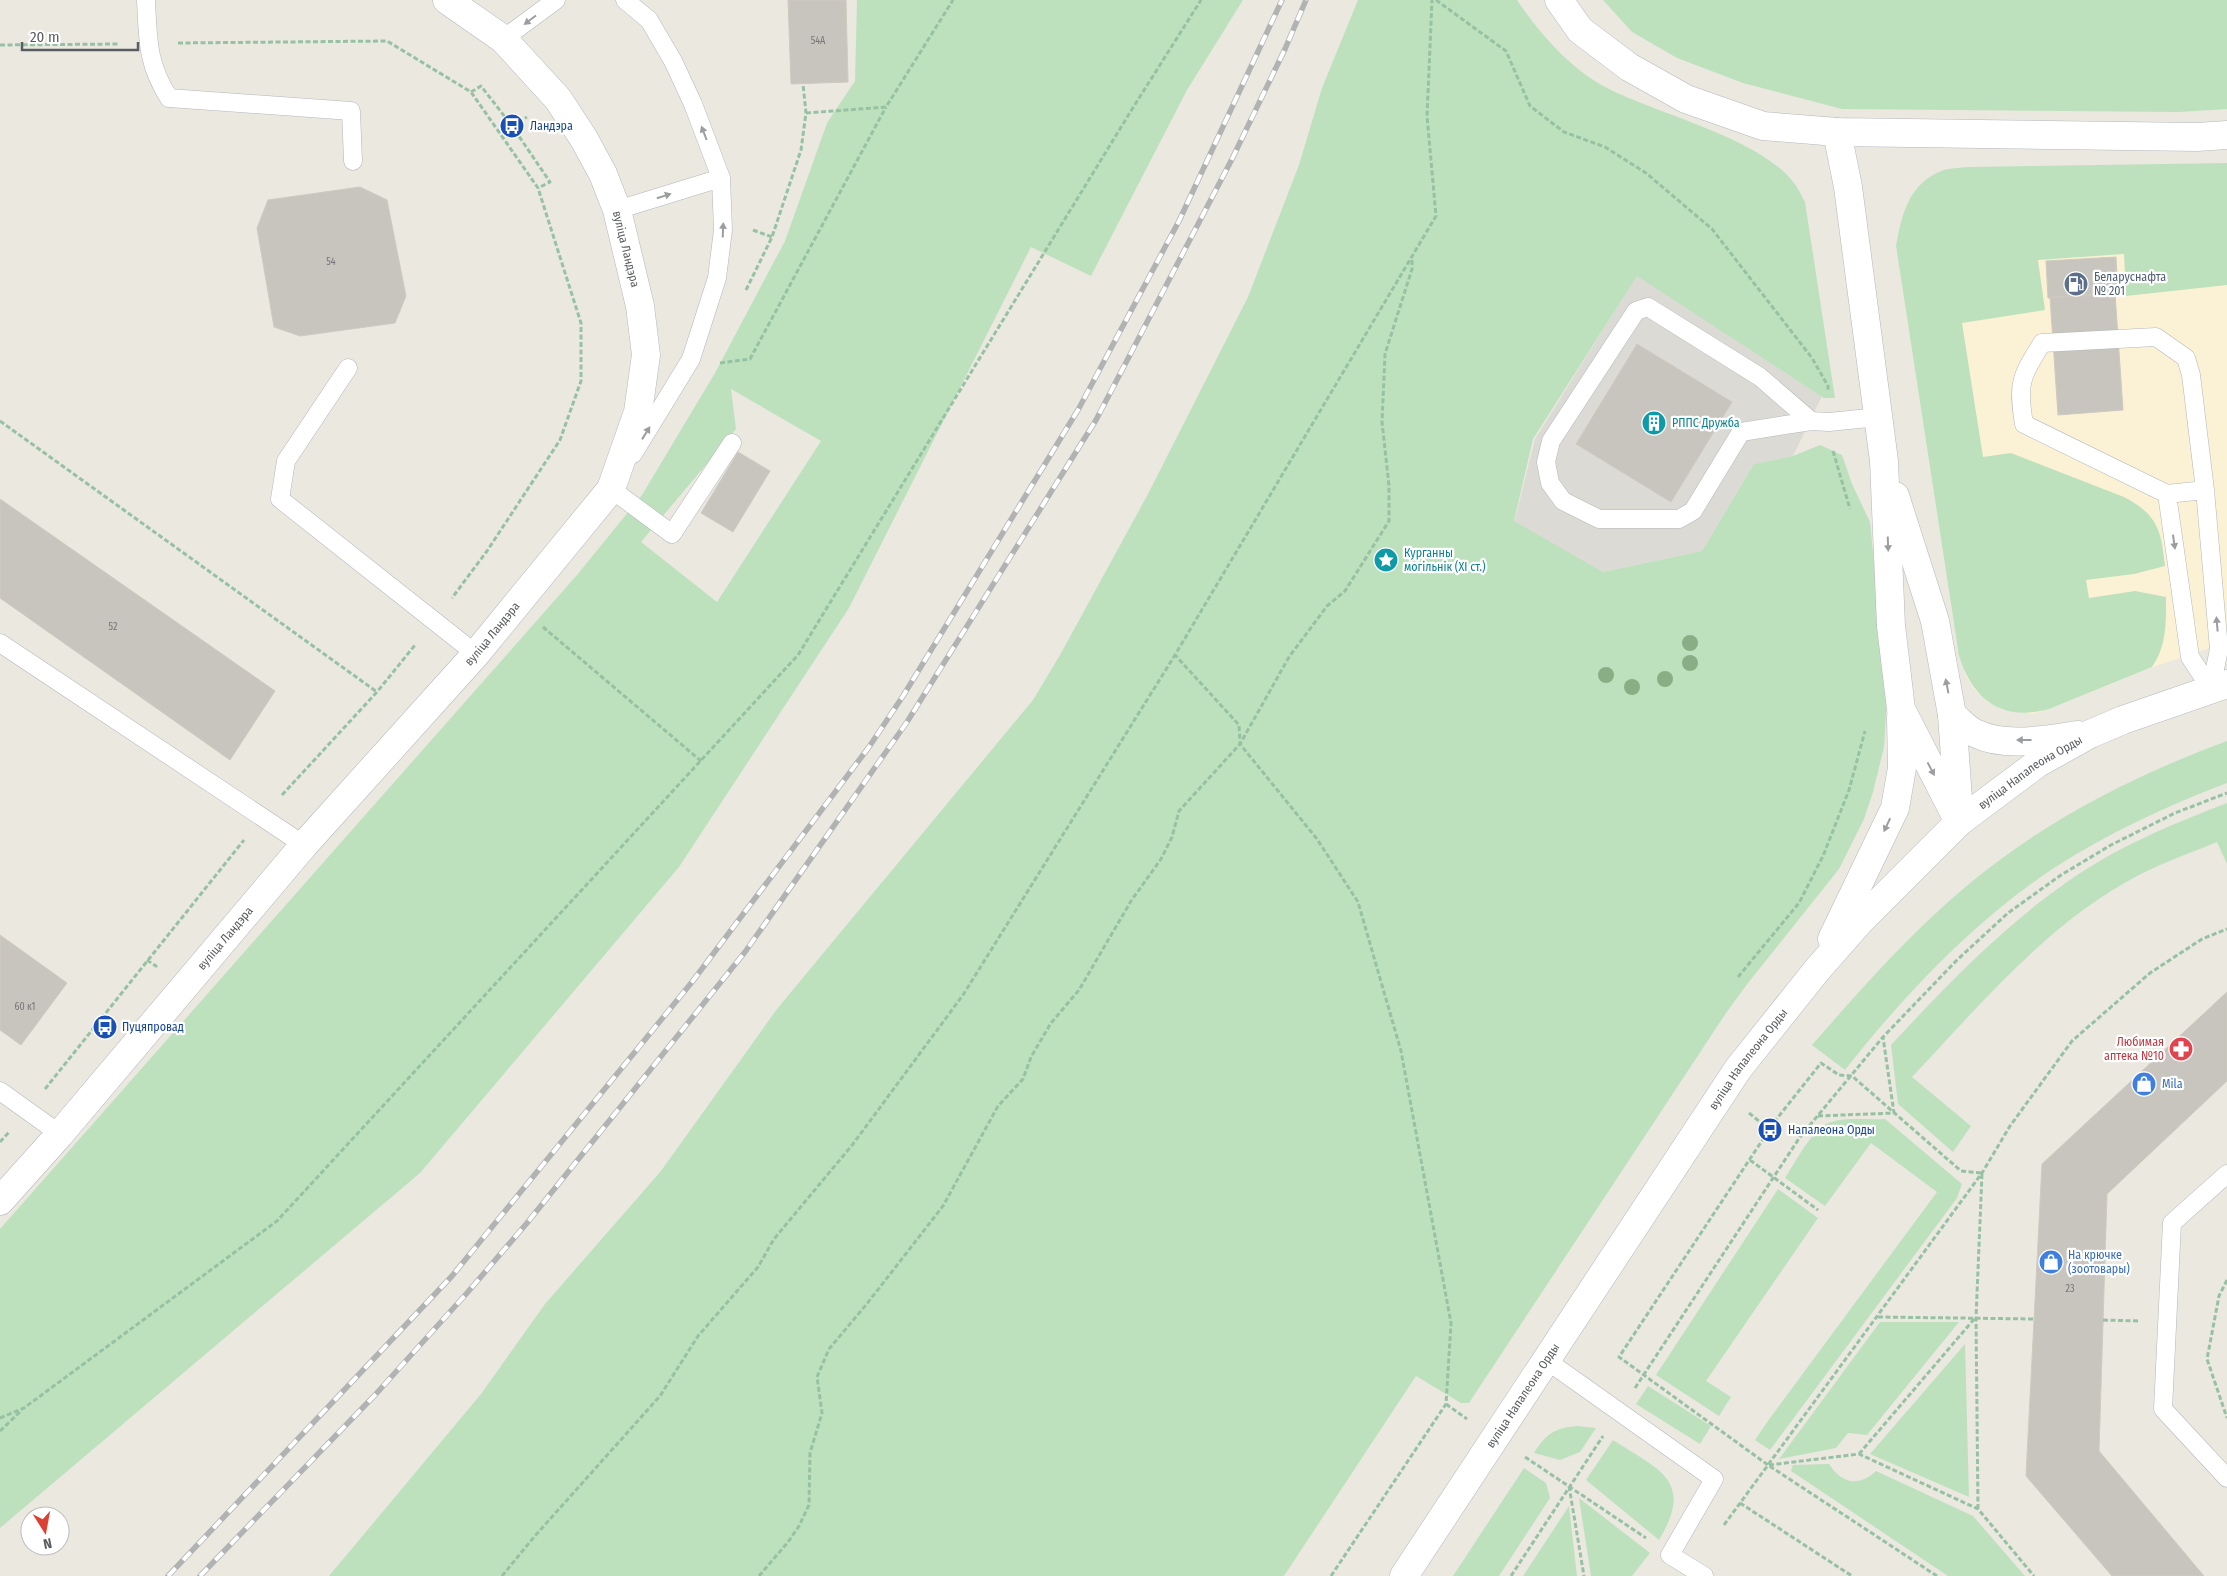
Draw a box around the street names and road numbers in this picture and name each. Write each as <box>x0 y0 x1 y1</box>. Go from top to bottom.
street label: вуліца Ландэра <box>610 209 642 289</box>
street label: вуліца Ландэра <box>462 599 523 669</box>
street label: вуліца Напалеона Орды <box>1976 733 2085 812</box>
street label: вуліца Ландэра <box>195 904 256 973</box>
street label: вуліца Напалеона Орды <box>1706 1006 1790 1112</box>
street label: вуліца Напалеона Орды <box>1483 1341 1562 1451</box>

